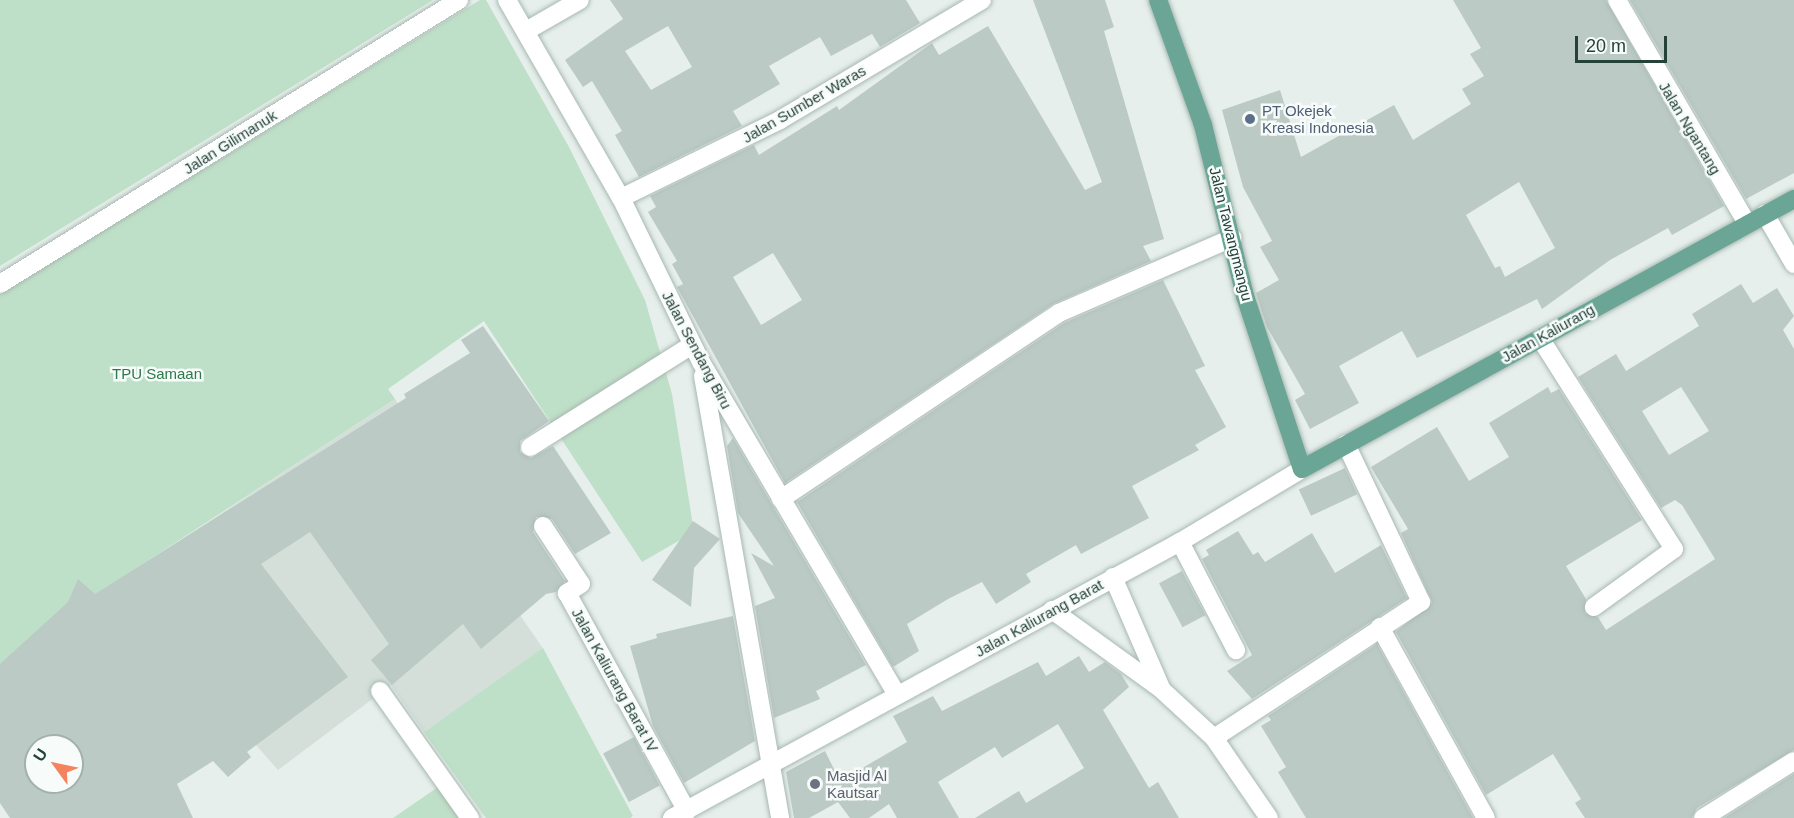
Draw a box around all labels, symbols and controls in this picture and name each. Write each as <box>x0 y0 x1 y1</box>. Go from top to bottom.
scale bar <box>1578 24 1670 62</box>
text: 20 m <box>1586 36 1626 56</box>
street label: Jalan Sumber Waras <box>739 61 869 147</box>
street label: Jalan Ngantang <box>1655 78 1725 178</box>
place label: PT Okejek Kreasi Indonesia <box>1262 101 1374 136</box>
street label: Jalan Gilimanuk <box>180 106 280 178</box>
marker: PT Okejek Kreasi Indonesia <box>1243 112 1257 126</box>
street label: Jalan Tawangmangu <box>1206 165 1256 303</box>
street label: Jalan Sendang Biru <box>658 288 736 412</box>
street label: Jalan Kaliurang <box>1498 300 1598 366</box>
park label: TPU Samaan <box>112 365 202 383</box>
street label: Jalan Kaliurang Barat <box>972 575 1106 661</box>
street label: Jalan Kaliurang Barat IV <box>568 605 662 755</box>
north arrow <box>24 734 84 794</box>
text: U <box>30 746 50 764</box>
place label: Masjid Al Kautsar <box>827 766 888 801</box>
marker: Masjid Al Kautsar <box>808 777 822 791</box>

